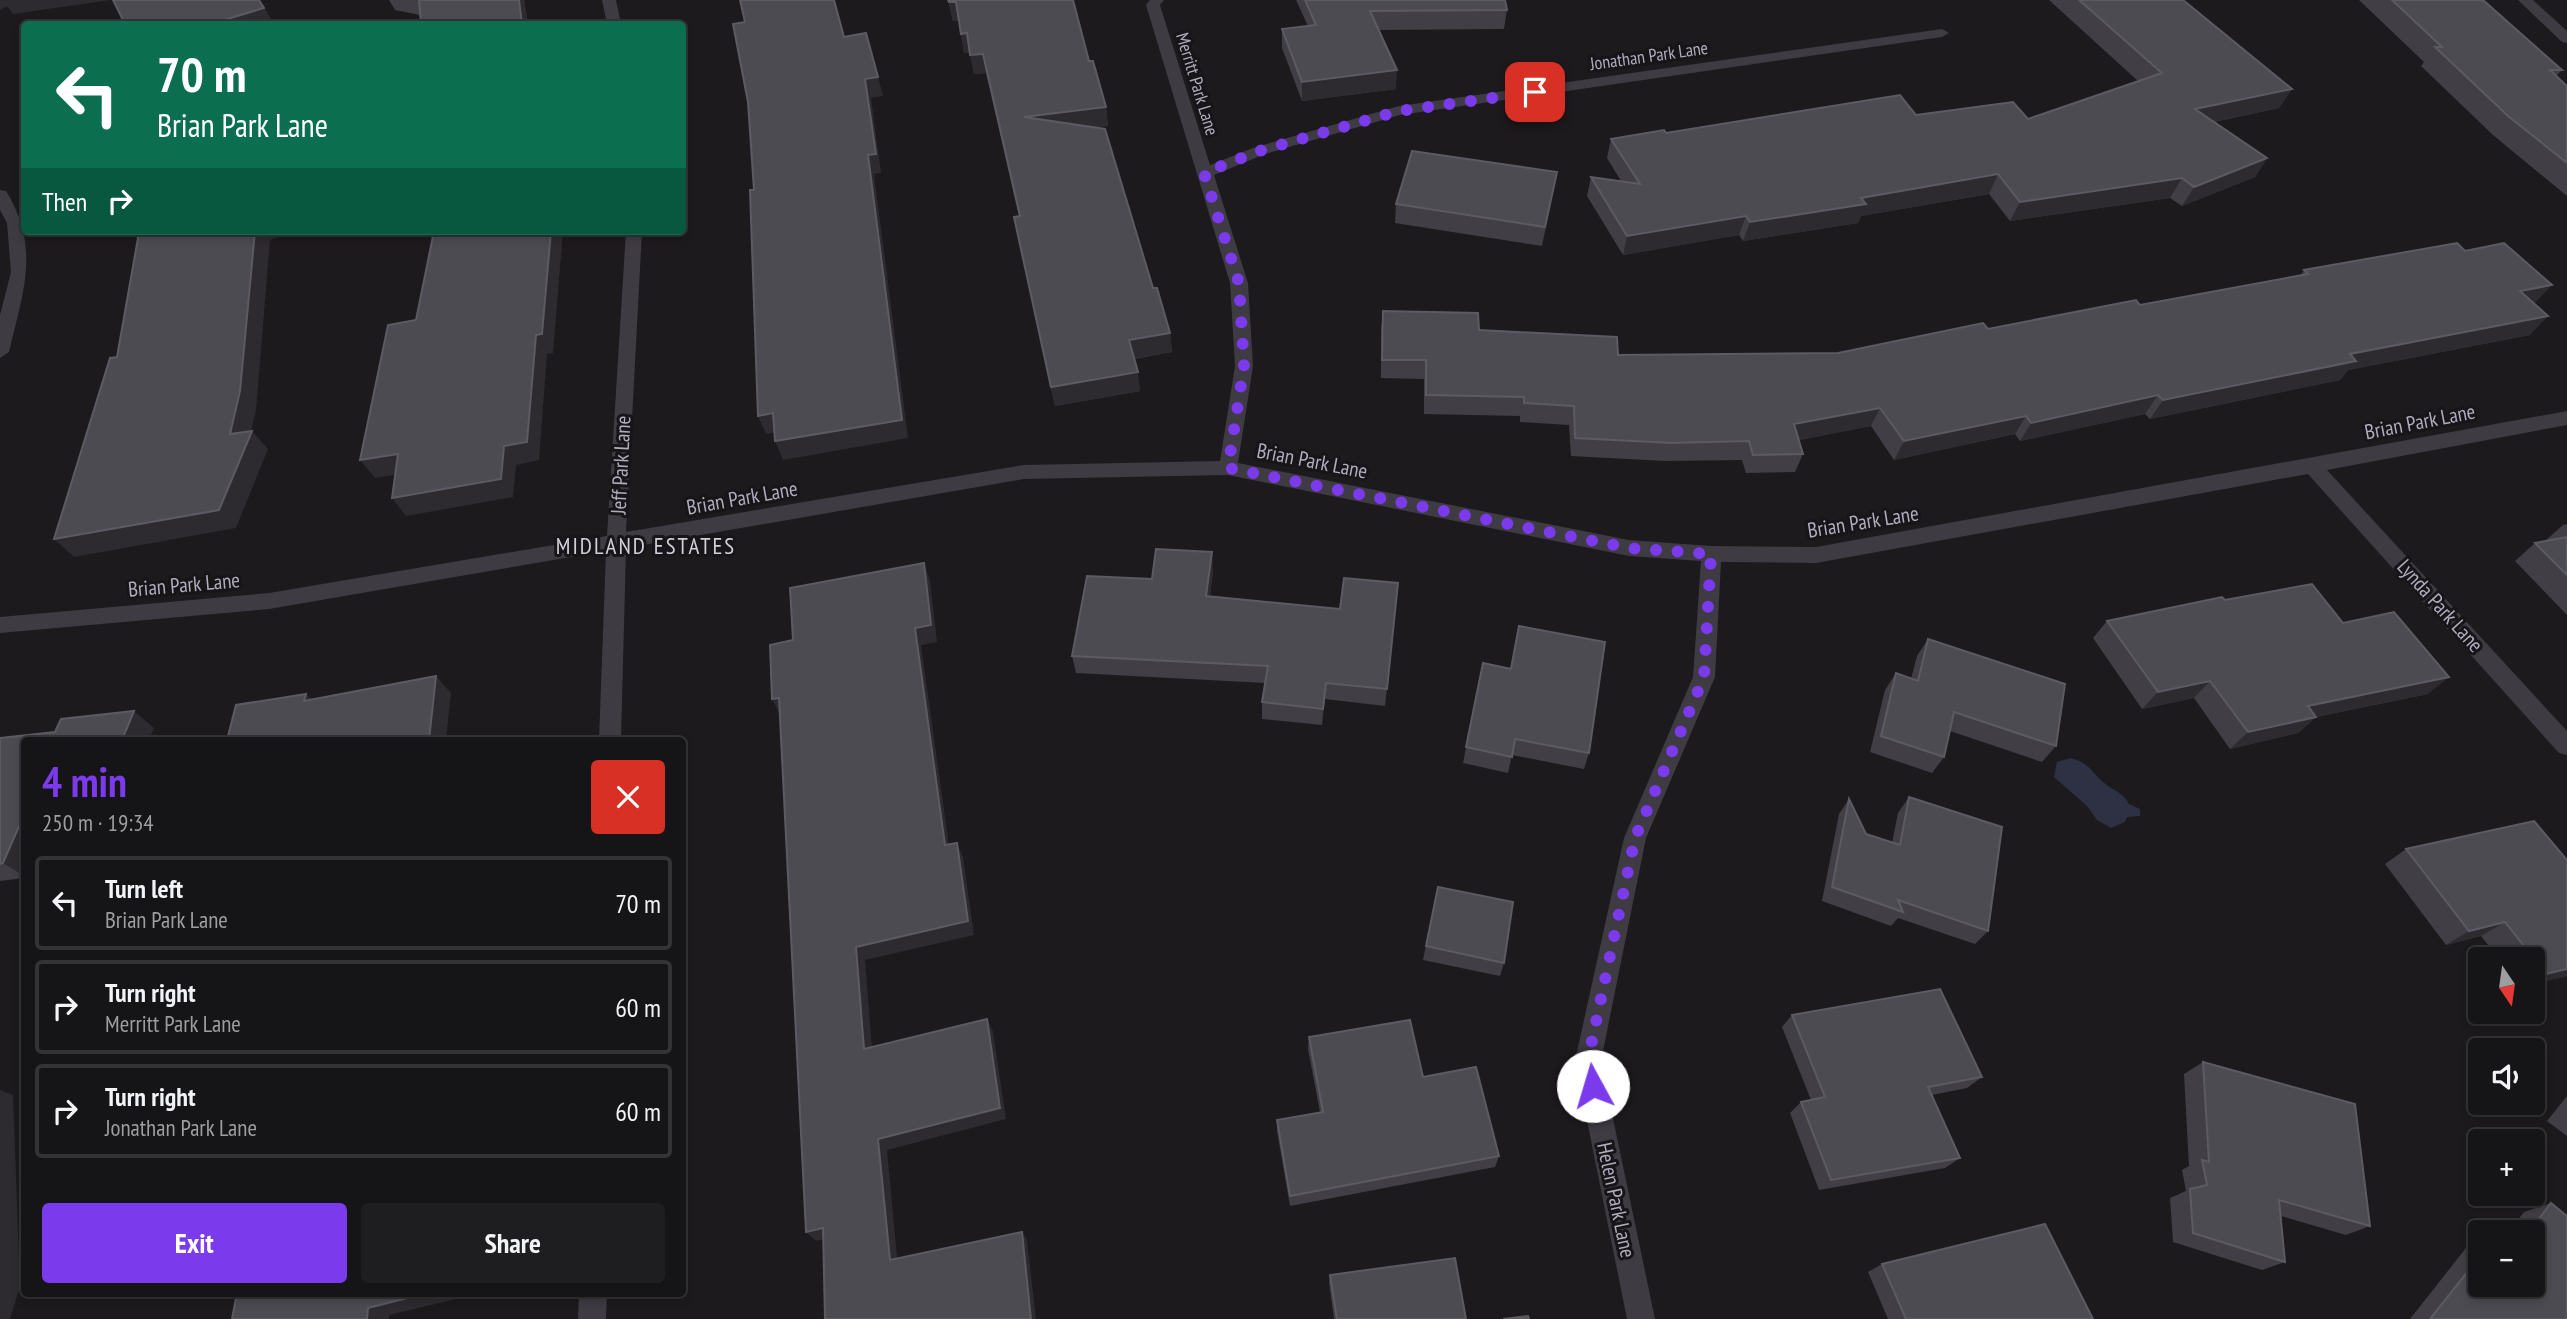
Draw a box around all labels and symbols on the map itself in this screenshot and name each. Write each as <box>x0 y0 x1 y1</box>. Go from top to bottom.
street label: Merritt Park Lane <box>1171 30 1224 138</box>
street label: Jonathan Park Lane <box>1587 36 1709 75</box>
pin <box>1505 62 1565 122</box>
street label: Brian Park Lane <box>2362 398 2478 445</box>
street label: Jeff Park Lane <box>604 415 637 516</box>
street label: Brian Park Lane <box>1254 437 1370 484</box>
street label: Brian Park Lane <box>684 474 799 521</box>
street label: Brian Park Lane <box>1805 499 1920 544</box>
district label: MIDLAND ESTATES <box>556 531 736 560</box>
street label: Lynda Park Lane <box>2392 554 2489 658</box>
street label: Brian Park Lane <box>127 566 241 603</box>
north arrow <box>2468 947 2544 1024</box>
position arrow <box>1556 1049 1630 1123</box>
street label: Helen Park Lane <box>1591 1140 1642 1260</box>

